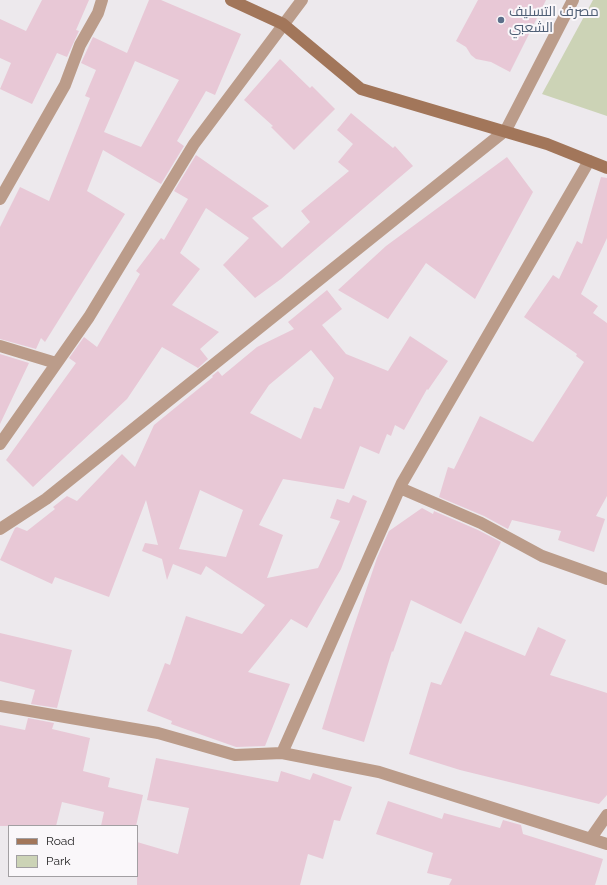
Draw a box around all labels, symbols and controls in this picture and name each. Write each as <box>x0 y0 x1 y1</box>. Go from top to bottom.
place label: مصرف التسليف الشعبي <box>509 4 599 36</box>
marker: مصرف التسليف الشعبي <box>496 15 506 25</box>
legend <box>8 825 138 877</box>
text: Road <box>46 834 75 848</box>
text: Park <box>46 854 71 868</box>

